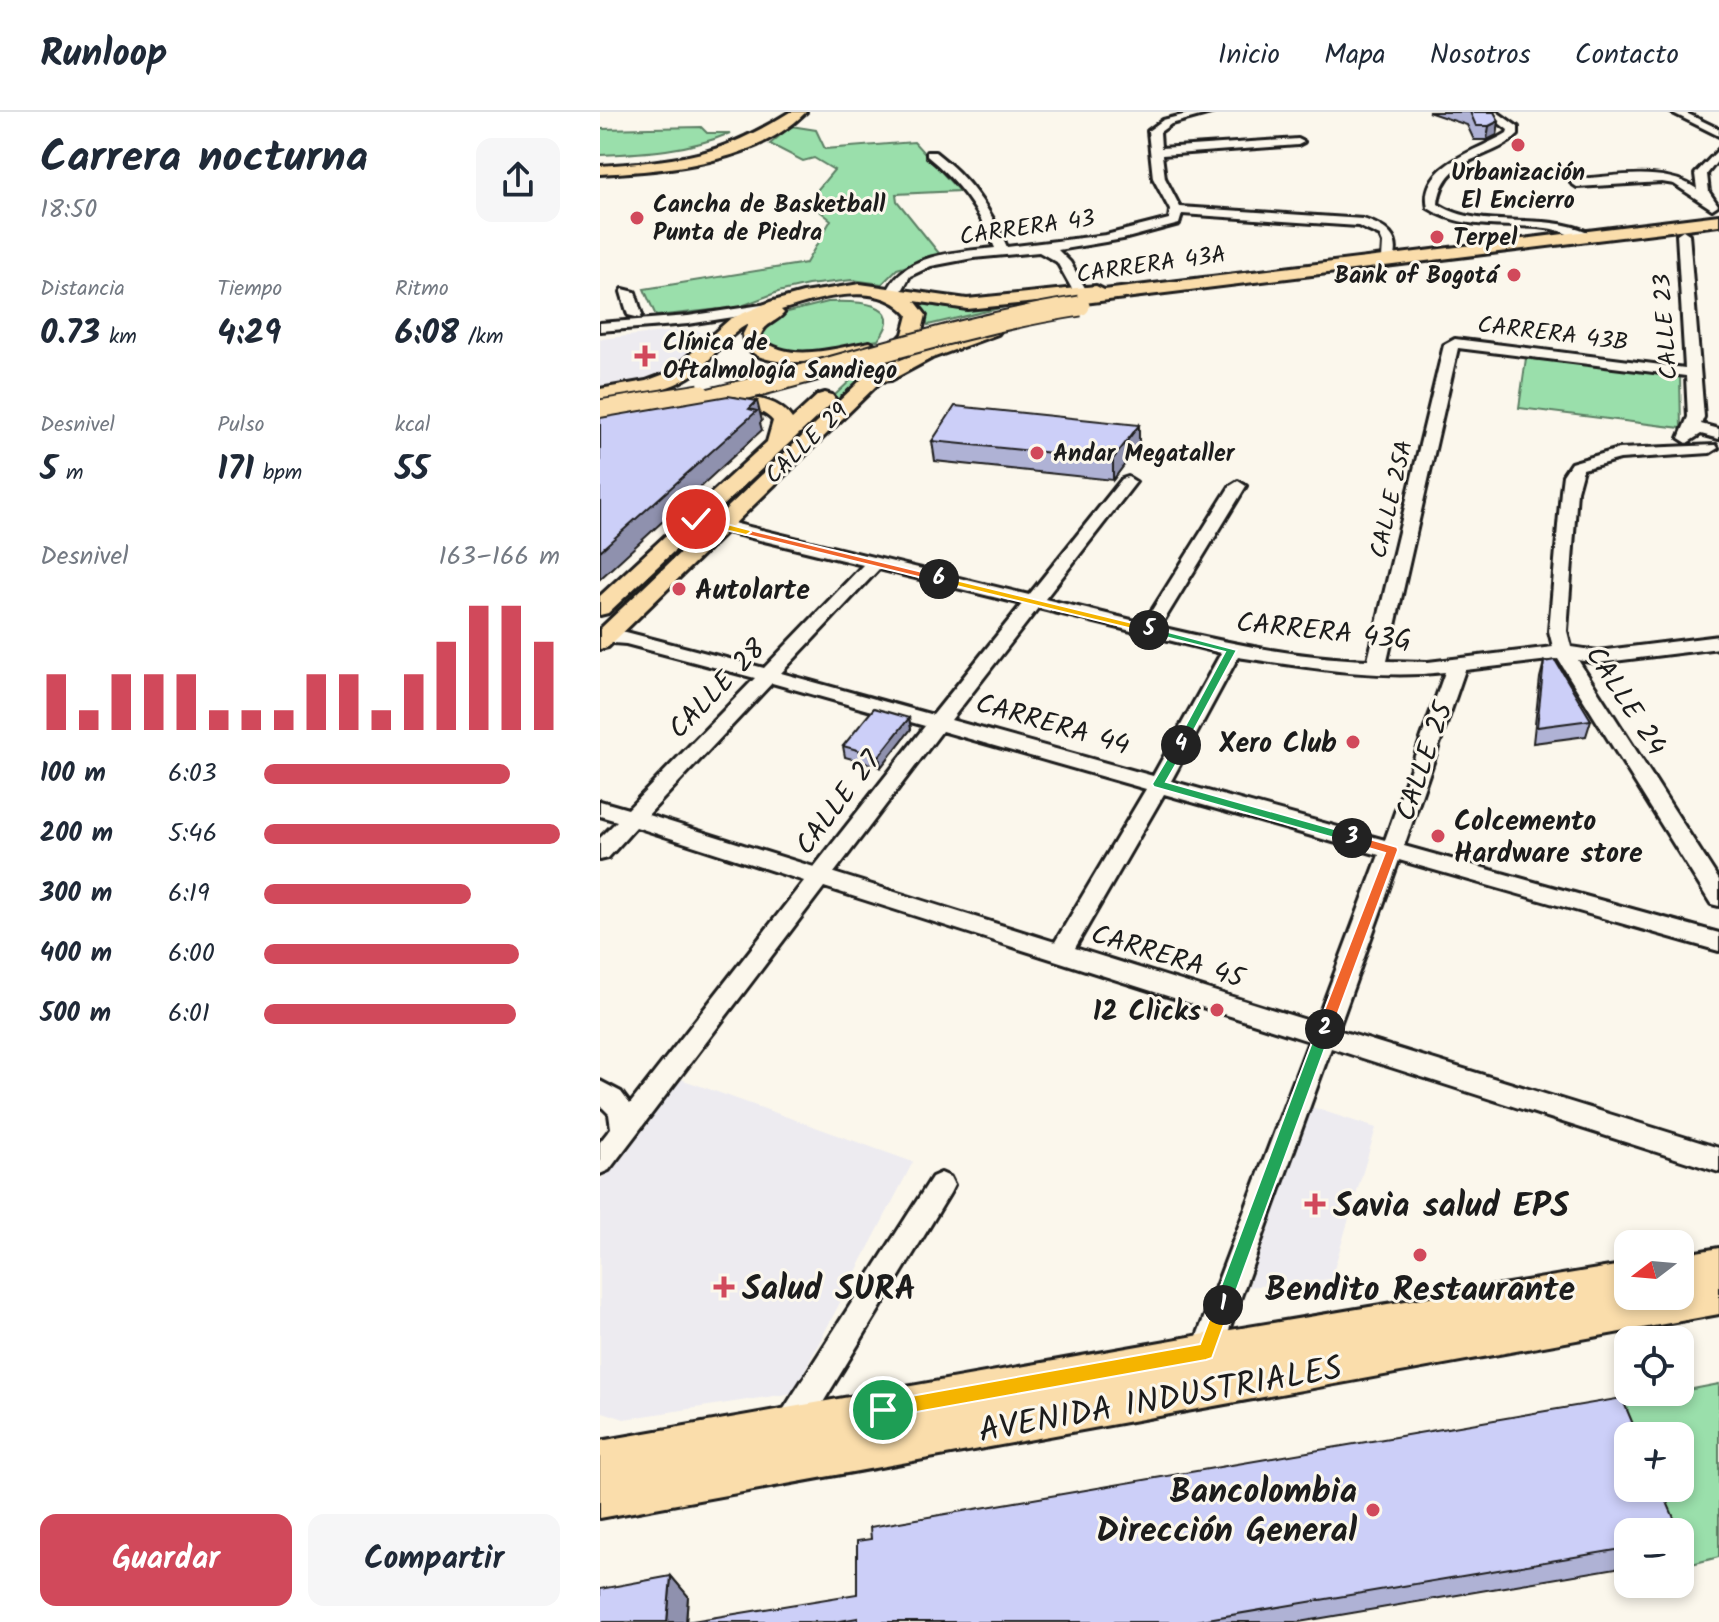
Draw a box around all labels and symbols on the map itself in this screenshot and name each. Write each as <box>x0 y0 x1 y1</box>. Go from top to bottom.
marker: Urbanización El Encierro <box>1509 136 1527 154</box>
place label: Urbanización El Encierro <box>1451 154 1585 221</box>
place label: Cancha de Basketball Punta de Piedra <box>653 186 886 253</box>
street label: CARRERA 43 <box>957 200 1097 257</box>
marker: Cancha de Basketball Punta de Piedra <box>628 209 646 227</box>
place label: Terpel <box>1453 219 1518 258</box>
marker: Terpel <box>1428 228 1446 246</box>
street label: CARRERA 43A <box>1074 236 1229 295</box>
place label: Bank of Bogotá <box>1334 257 1501 296</box>
marker: Bank of Bogotá <box>1505 266 1523 284</box>
street label: CALLE 23 <box>1643 272 1690 381</box>
street label: CARRERA 43B <box>1475 306 1630 363</box>
place label: Clínica de Oftalmología Sandiego <box>663 324 897 391</box>
marker: Clínica de Oftalmología Sandiego <box>634 345 656 367</box>
street label: CALLE 29 <box>756 394 858 494</box>
place label: Andar Megataller <box>1053 435 1236 474</box>
street label: CALLE 25A <box>1360 436 1425 562</box>
marker: Andar Megataller <box>1028 444 1046 462</box>
pin <box>662 485 730 553</box>
pin: 6 <box>919 559 959 599</box>
place label: Autolarte <box>695 569 810 614</box>
marker: Autolarte <box>670 580 688 598</box>
street label: CARRERA 43G <box>1234 601 1414 664</box>
pin: 5 <box>1129 610 1169 650</box>
street label: CALLE 28 <box>658 629 778 750</box>
street label: CALLE 24 <box>1572 637 1677 765</box>
street label: CARRERA 44 <box>970 682 1135 769</box>
street label: CALLE 25 <box>1384 694 1467 827</box>
place label: Xero Club <box>1218 722 1337 767</box>
pin: 4 <box>1161 725 1201 765</box>
marker: Xero Club <box>1344 733 1362 751</box>
street label: CALLE 27 <box>785 741 894 865</box>
place label: Colcemento Hardware store <box>1454 800 1643 877</box>
pin: 3 <box>1332 818 1372 858</box>
marker: Colcemento Hardware store <box>1429 827 1447 845</box>
street label: CARRERA 45 <box>1085 913 1251 1003</box>
place label: 12 Clicks <box>1093 990 1201 1035</box>
marker: 12 Clicks <box>1208 1001 1226 1019</box>
pin: 2 <box>1305 1009 1345 1049</box>
place label: Savia salud EPS <box>1333 1180 1569 1234</box>
marker: Savia salud EPS <box>1304 1193 1326 1215</box>
north arrow <box>1614 1230 1694 1310</box>
marker: Bendito Restaurante <box>1411 1246 1429 1264</box>
place label: Salud SURA <box>742 1263 916 1317</box>
place label: Bendito Restaurante <box>1265 1264 1576 1318</box>
marker: Salud SURA <box>713 1276 735 1298</box>
pin: 1 <box>1203 1285 1243 1325</box>
street label: AVENIDA INDUSTRIALES <box>975 1342 1346 1460</box>
pin <box>849 1376 917 1444</box>
place label: Bancolombia Dirección General <box>1096 1466 1358 1559</box>
marker: Bancolombia Dirección General <box>1364 1501 1382 1519</box>

